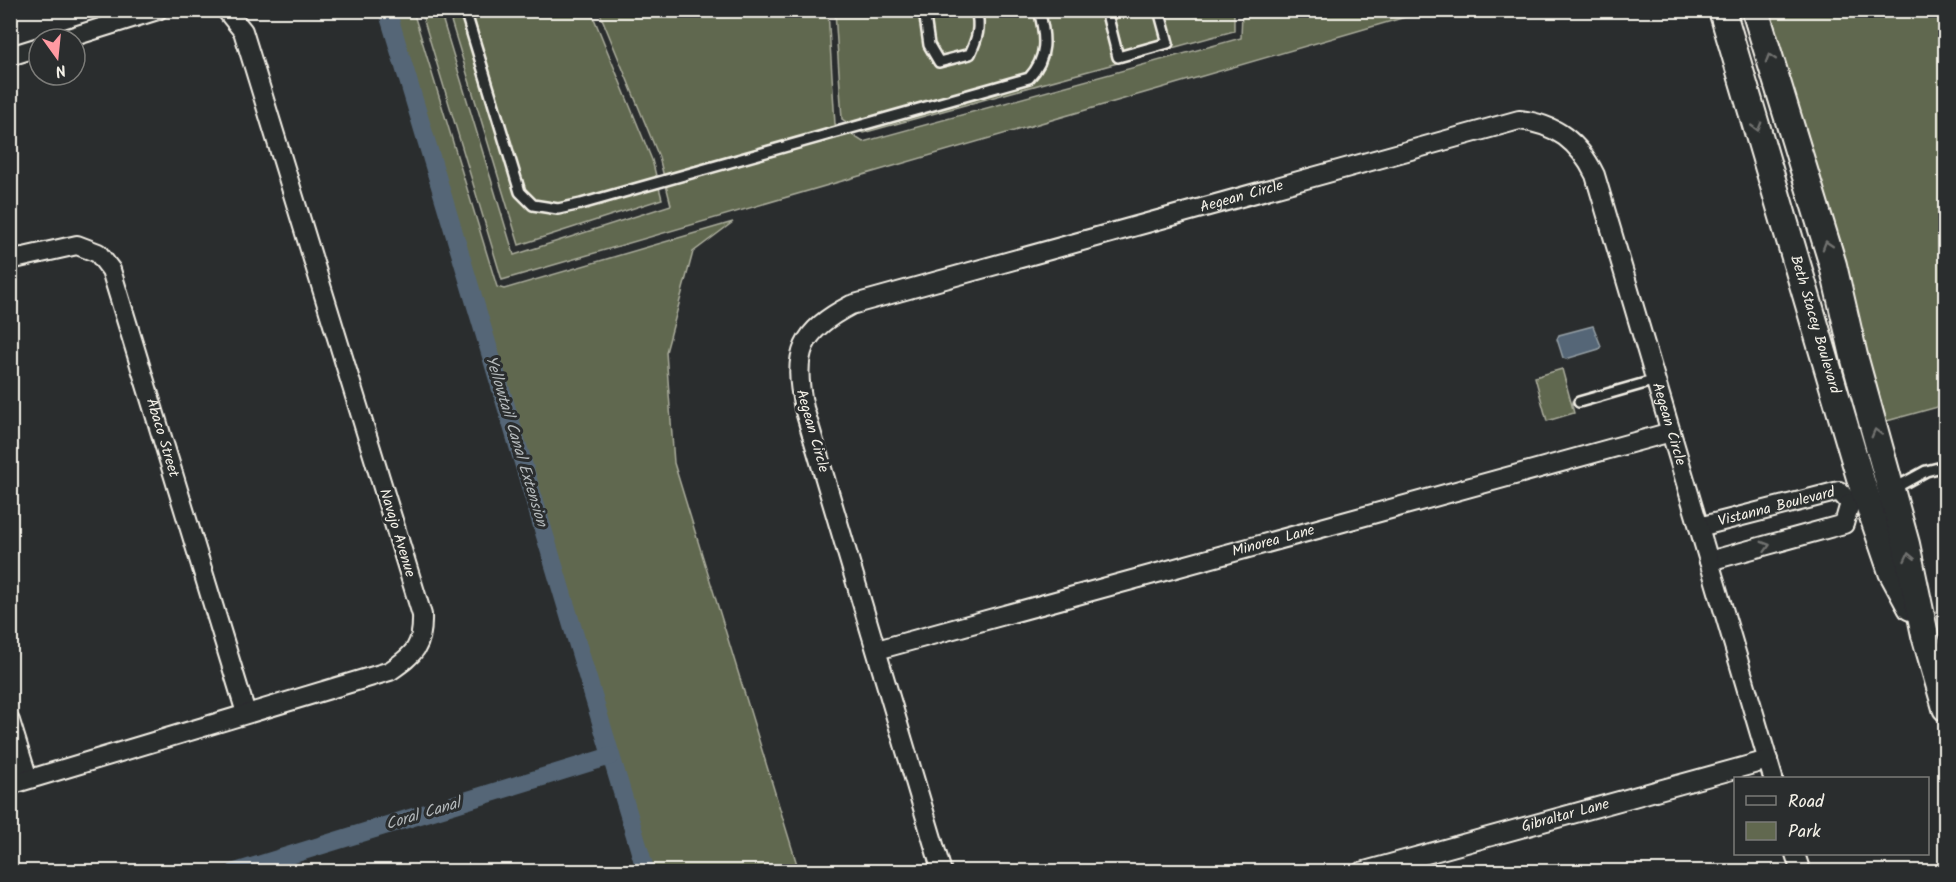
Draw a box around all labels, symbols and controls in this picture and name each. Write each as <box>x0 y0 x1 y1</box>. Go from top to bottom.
north arrow <box>27 27 87 87</box>
one-way arrow <box>1765 53 1777 64</box>
text: N <box>52 57 69 83</box>
one-way arrow <box>1750 121 1762 132</box>
street label: Aegean Circle <box>1197 174 1286 220</box>
one-way arrow <box>1822 240 1834 251</box>
street label: Beth Stacey Boulevard <box>1783 252 1847 397</box>
water label: Yellowtail Canal Extension <box>478 352 554 531</box>
street label: Aegean Circle <box>1645 380 1692 469</box>
street label: Aegean Circle <box>789 387 835 476</box>
street label: Abaco Street <box>139 395 186 481</box>
one-way arrow <box>1871 428 1884 438</box>
street label: Vistanna Boulevard <box>1715 480 1838 534</box>
street label: Navajo Avenue <box>372 486 422 580</box>
street label: Minorea Lane <box>1229 518 1318 564</box>
one-way arrow <box>1760 541 1771 553</box>
one-way arrow <box>1903 552 1916 562</box>
legend <box>1734 777 1929 855</box>
text: Road <box>1788 788 1825 817</box>
water label: Coral Canal <box>383 790 466 837</box>
street label: Gibraltar Lane <box>1519 792 1612 839</box>
text: Park <box>1788 818 1821 847</box>

